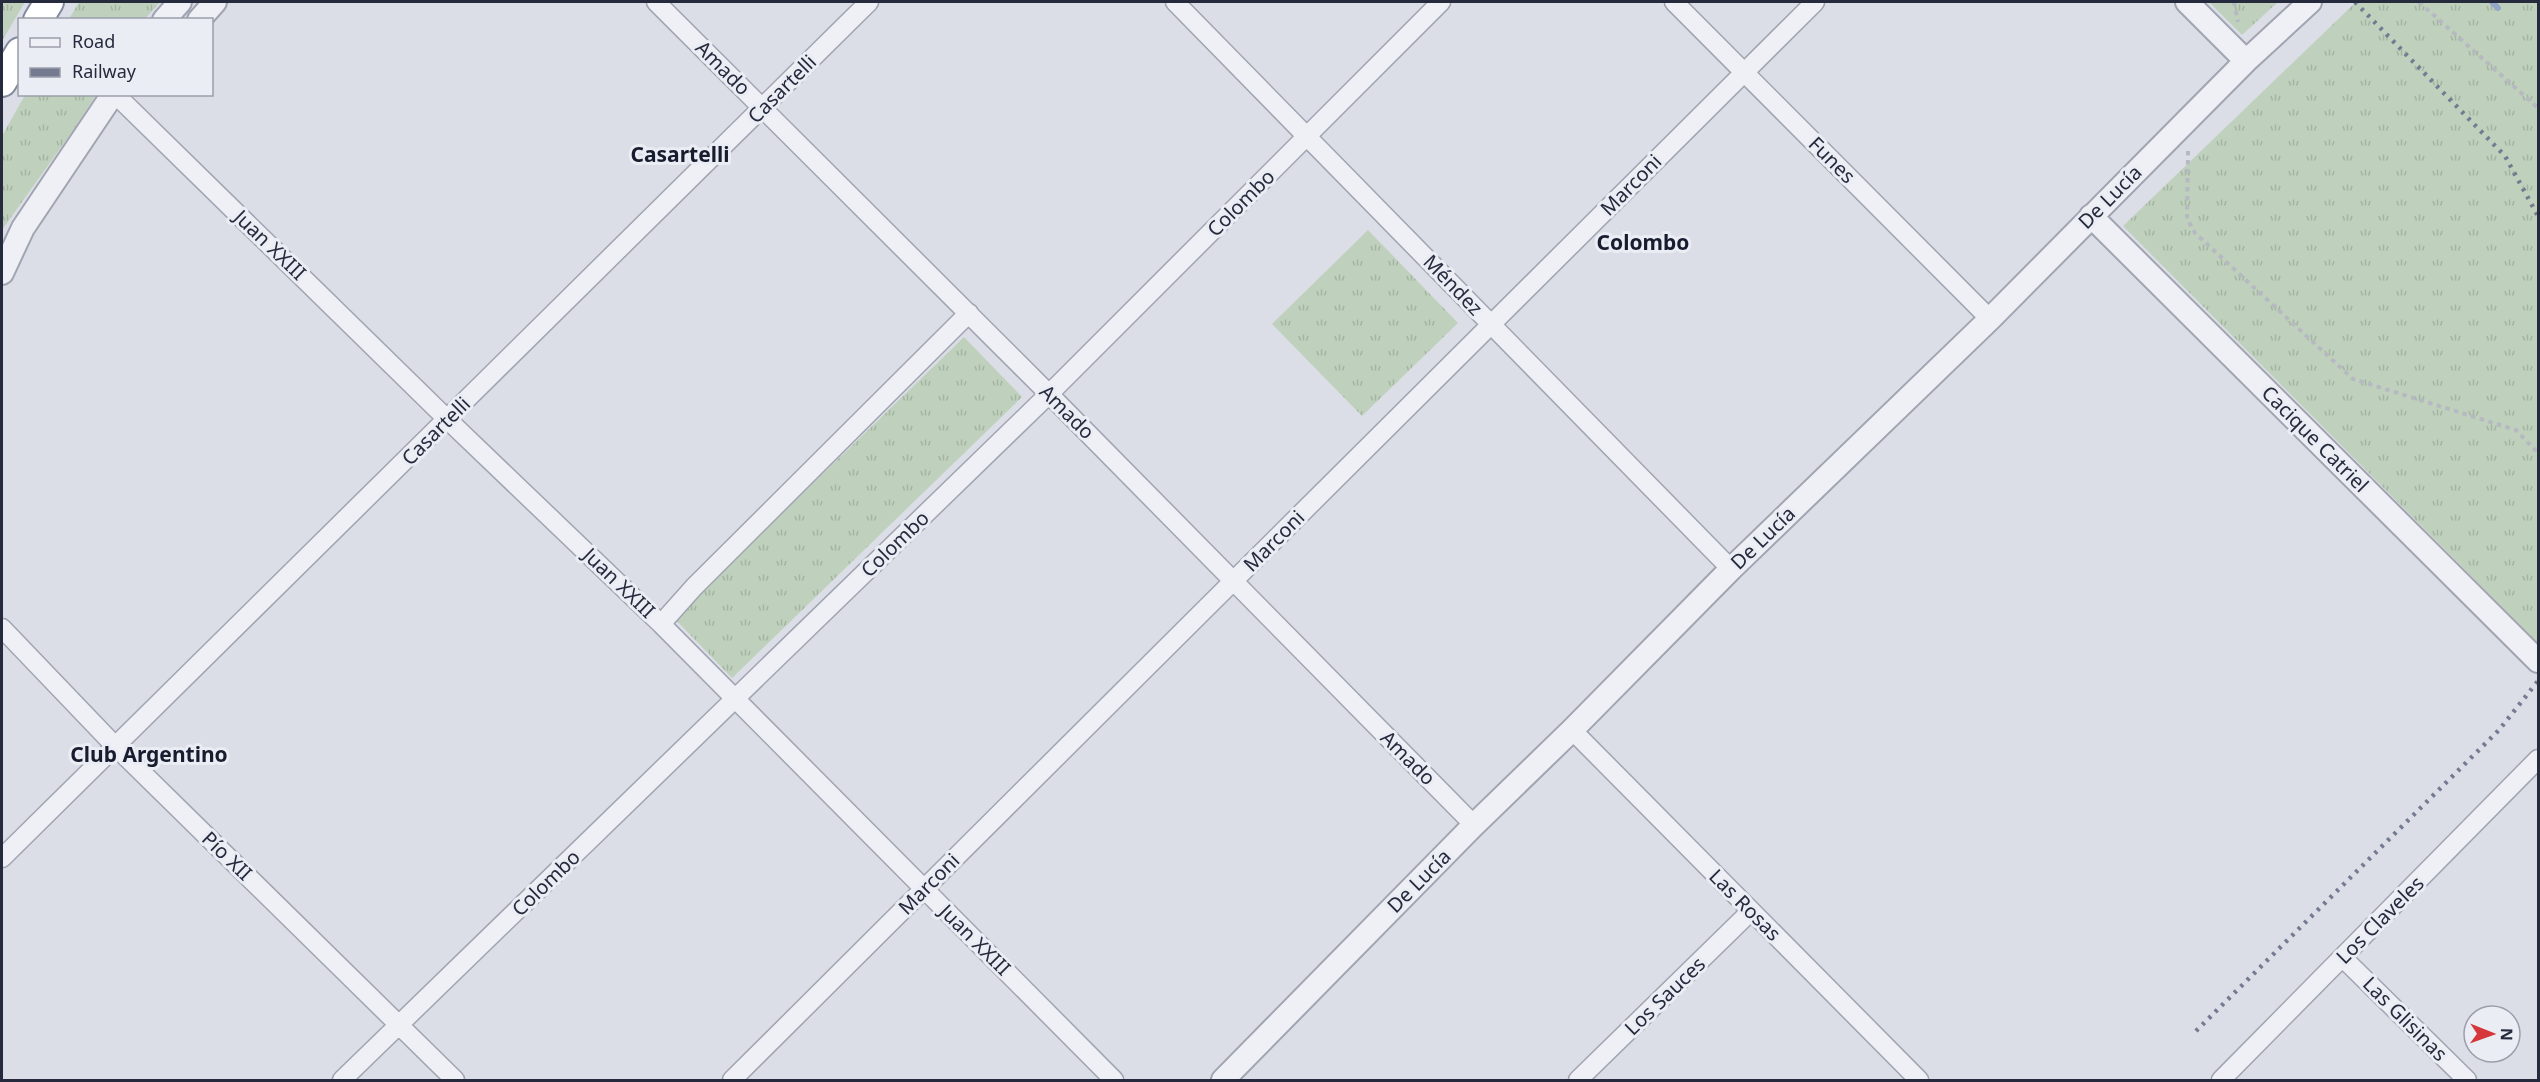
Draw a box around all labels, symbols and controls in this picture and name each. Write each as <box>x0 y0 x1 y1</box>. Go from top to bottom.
legend <box>18 18 213 96</box>
text: Road <box>72 29 115 53</box>
street label: Amado <box>690 34 757 101</box>
street label: Casartelli <box>741 48 822 129</box>
text: Railway <box>72 59 137 83</box>
street label: Funes <box>1803 130 1862 189</box>
district label: Casartelli <box>630 140 730 168</box>
street label: Marconi <box>1594 148 1667 221</box>
street label: De Lucía <box>2072 159 2147 234</box>
street label: Colombo <box>1201 163 1280 242</box>
street label: Juan XXIII <box>227 202 312 286</box>
district label: Colombo <box>1597 228 1689 256</box>
street label: Méndez <box>1418 248 1489 321</box>
street label: Amado <box>1034 378 1101 445</box>
street label: Cacique Catriel <box>2256 379 2375 498</box>
street label: Casartelli <box>395 390 476 471</box>
street label: De Lucía <box>1725 500 1801 575</box>
street label: Colombo <box>855 504 935 583</box>
street label: Marconi <box>1237 504 1310 577</box>
street label: Juan XXIII <box>576 540 661 624</box>
street label: Amado <box>1375 724 1442 791</box>
district label: Club Argentino <box>70 740 228 768</box>
street label: Pío XII <box>196 825 258 886</box>
street label: Colombo <box>506 843 586 922</box>
street label: De Lucía <box>1381 843 1456 918</box>
street label: Marconi <box>892 847 965 920</box>
street label: Las Rosas <box>1703 863 1787 947</box>
street label: Los Claveles <box>2330 870 2429 969</box>
street label: Juan XXIII <box>932 897 1017 981</box>
street label: Los Sauces <box>1618 950 1711 1041</box>
street label: Las Glisinas <box>2357 970 2454 1067</box>
north arrow <box>2462 1004 2522 1064</box>
text: N <box>2496 1028 2518 1041</box>

